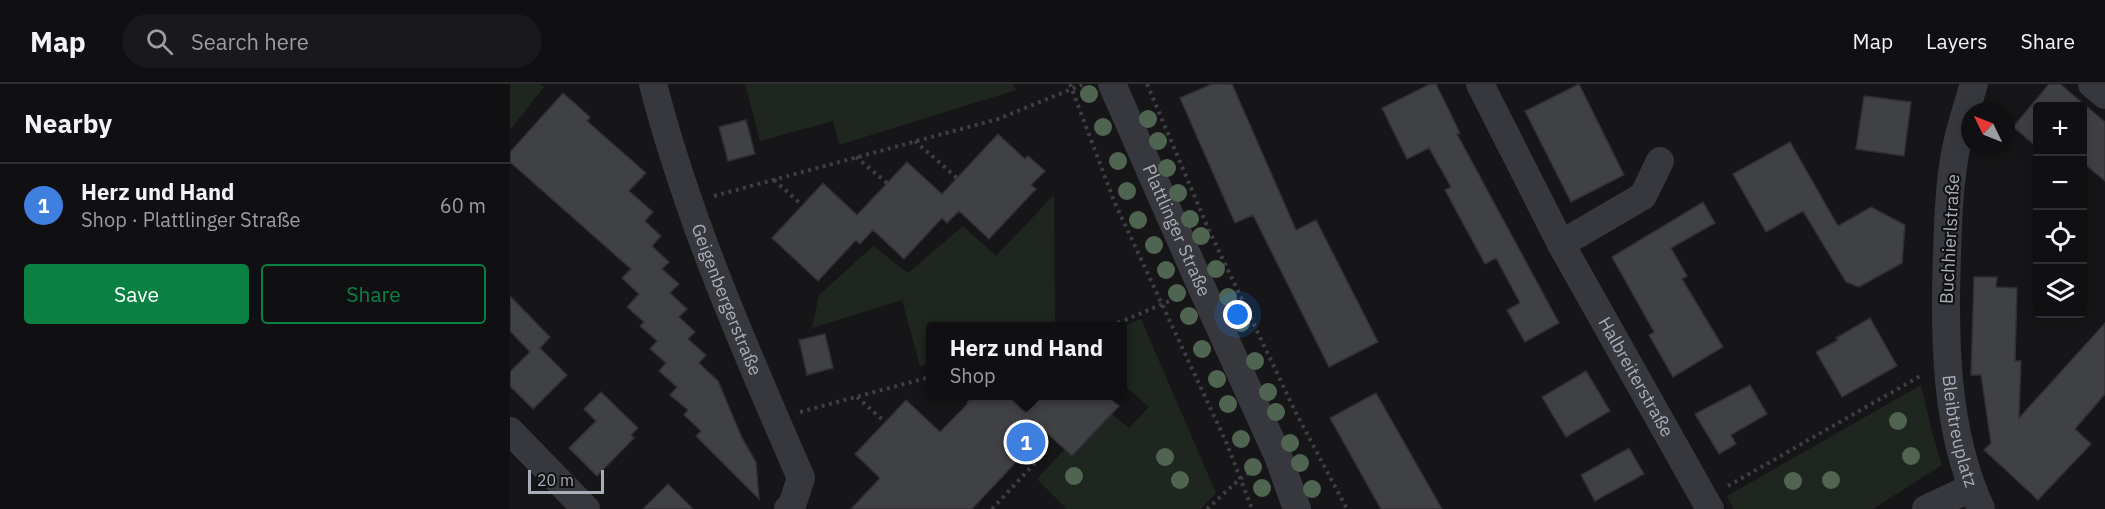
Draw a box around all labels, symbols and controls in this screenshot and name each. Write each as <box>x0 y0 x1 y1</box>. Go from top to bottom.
search box <box>122 14 542 68</box>
text: Map <box>30 23 86 60</box>
icon: search <box>143 25 176 58</box>
text: Search here <box>191 27 309 56</box>
text: Map <box>1853 27 1893 55</box>
text: Layers <box>1926 27 1988 55</box>
text: Share <box>2021 27 2075 55</box>
north arrow <box>1961 102 2015 156</box>
map controls <box>2033 102 2087 318</box>
button: + <box>2033 102 2087 156</box>
text: Nearby <box>24 106 112 140</box>
button: − <box>2033 156 2087 210</box>
street label: Plattlinger Straße <box>1138 161 1216 300</box>
street label: Buchhierlstraße <box>1935 173 1964 304</box>
text: Herz und Hand <box>81 177 235 206</box>
text: 1 <box>38 192 50 219</box>
text: 60 m <box>440 192 486 219</box>
text: Shop · Plattlinger Straße <box>81 206 300 233</box>
button: locate <box>2033 210 2087 264</box>
street label: Geigenbergerstraße <box>687 220 767 379</box>
button: Save <box>24 264 249 324</box>
button: Share <box>261 264 486 324</box>
button: layers <box>2033 264 2087 318</box>
your location <box>1223 300 1252 329</box>
street label: Halbreiterstraße <box>1593 313 1679 441</box>
popup <box>926 322 1127 400</box>
text: Herz und Hand <box>950 333 1103 362</box>
text: Shop <box>950 362 996 389</box>
street label: Bleibtreuplatz <box>1938 374 1983 490</box>
pin: 1 <box>1006 420 1046 464</box>
scale bar <box>528 467 604 494</box>
text: 20 m <box>537 470 574 490</box>

